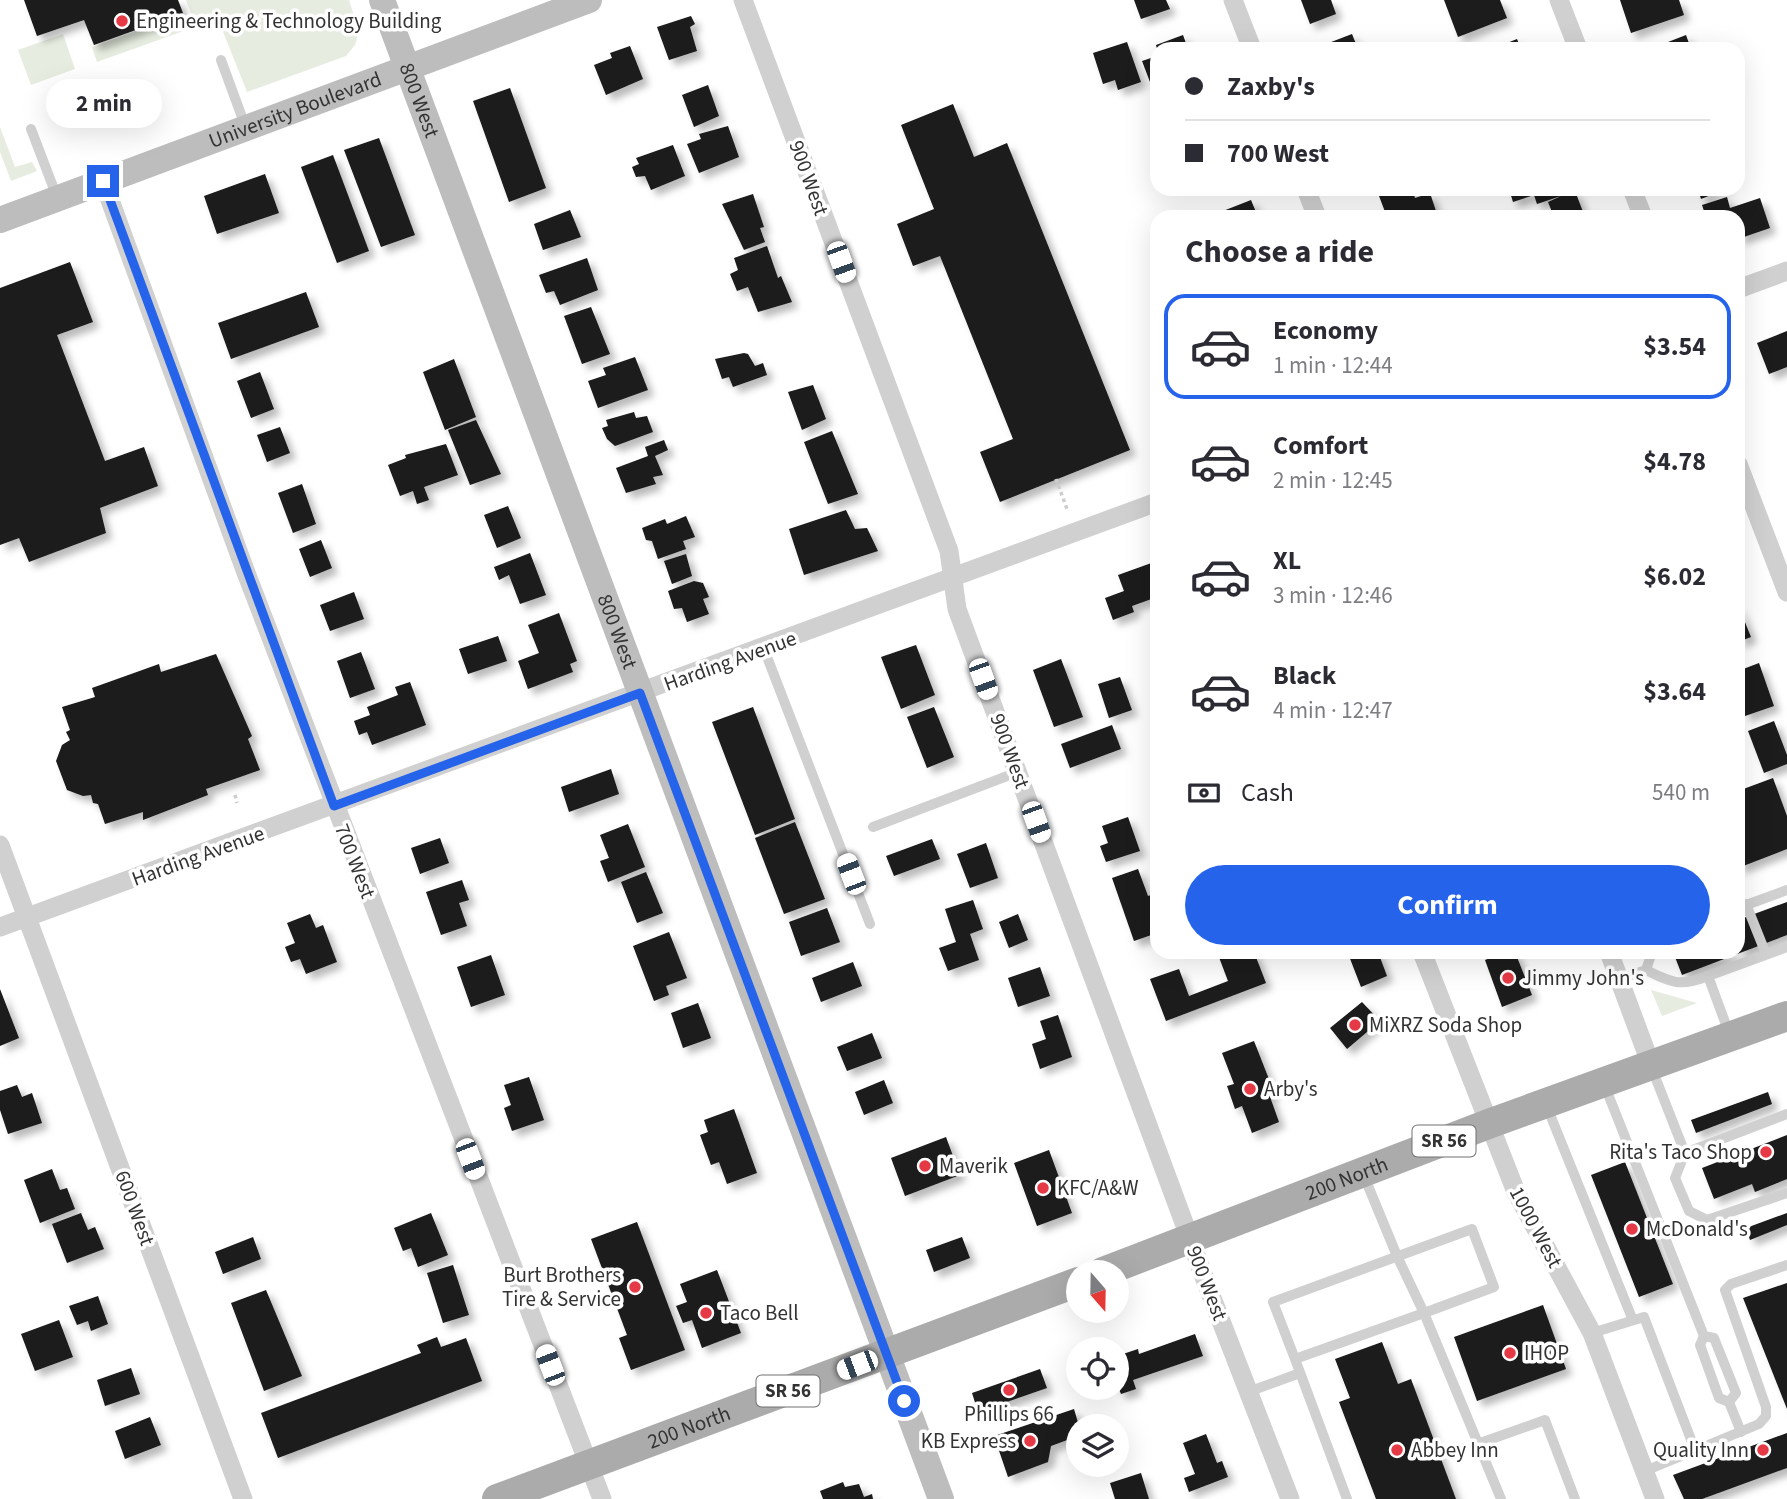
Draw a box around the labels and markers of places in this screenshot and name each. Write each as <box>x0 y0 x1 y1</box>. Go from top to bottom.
place label: Engineering & Technology Building <box>136 6 442 36</box>
marker: Engineering & Technology Building <box>114 13 130 29</box>
place label: Jimmy John's <box>1522 963 1644 993</box>
marker: Jimmy John's <box>1500 970 1516 986</box>
place label: MiXRZ Soda Shop <box>1369 1010 1522 1040</box>
marker: MiXRZ Soda Shop <box>1347 1017 1363 1033</box>
place label: Arby's <box>1264 1074 1318 1104</box>
marker: Arby's <box>1242 1081 1258 1097</box>
place label: Rita's Taco Shop <box>1609 1137 1752 1167</box>
marker: Rita's Taco Shop <box>1758 1144 1774 1160</box>
place label: Maverik <box>939 1151 1008 1181</box>
marker: Maverik <box>917 1158 933 1174</box>
place label: KFC/A&W <box>1057 1173 1139 1203</box>
marker: KFC/A&W <box>1035 1180 1051 1196</box>
place label: McDonald's <box>1646 1214 1748 1244</box>
marker: McDonald's <box>1624 1221 1640 1237</box>
place label: Burt Brothers Tire & Service <box>502 1260 621 1314</box>
marker: Burt Brothers Tire & Service <box>627 1279 643 1295</box>
place label: Taco Bell <box>720 1298 799 1328</box>
marker: Taco Bell <box>698 1305 714 1321</box>
place label: IHOP <box>1524 1338 1569 1368</box>
marker: IHOP <box>1502 1345 1518 1361</box>
marker: Phillips 66 <box>1001 1382 1017 1398</box>
place label: Phillips 66 <box>964 1399 1054 1429</box>
place label: KB Express <box>921 1426 1016 1456</box>
marker: KB Express <box>1022 1433 1038 1449</box>
place label: Abbey Inn <box>1411 1435 1499 1465</box>
place label: Quality Inn <box>1653 1435 1749 1465</box>
marker: Abbey Inn <box>1389 1442 1405 1458</box>
marker: Quality Inn <box>1755 1442 1771 1458</box>

